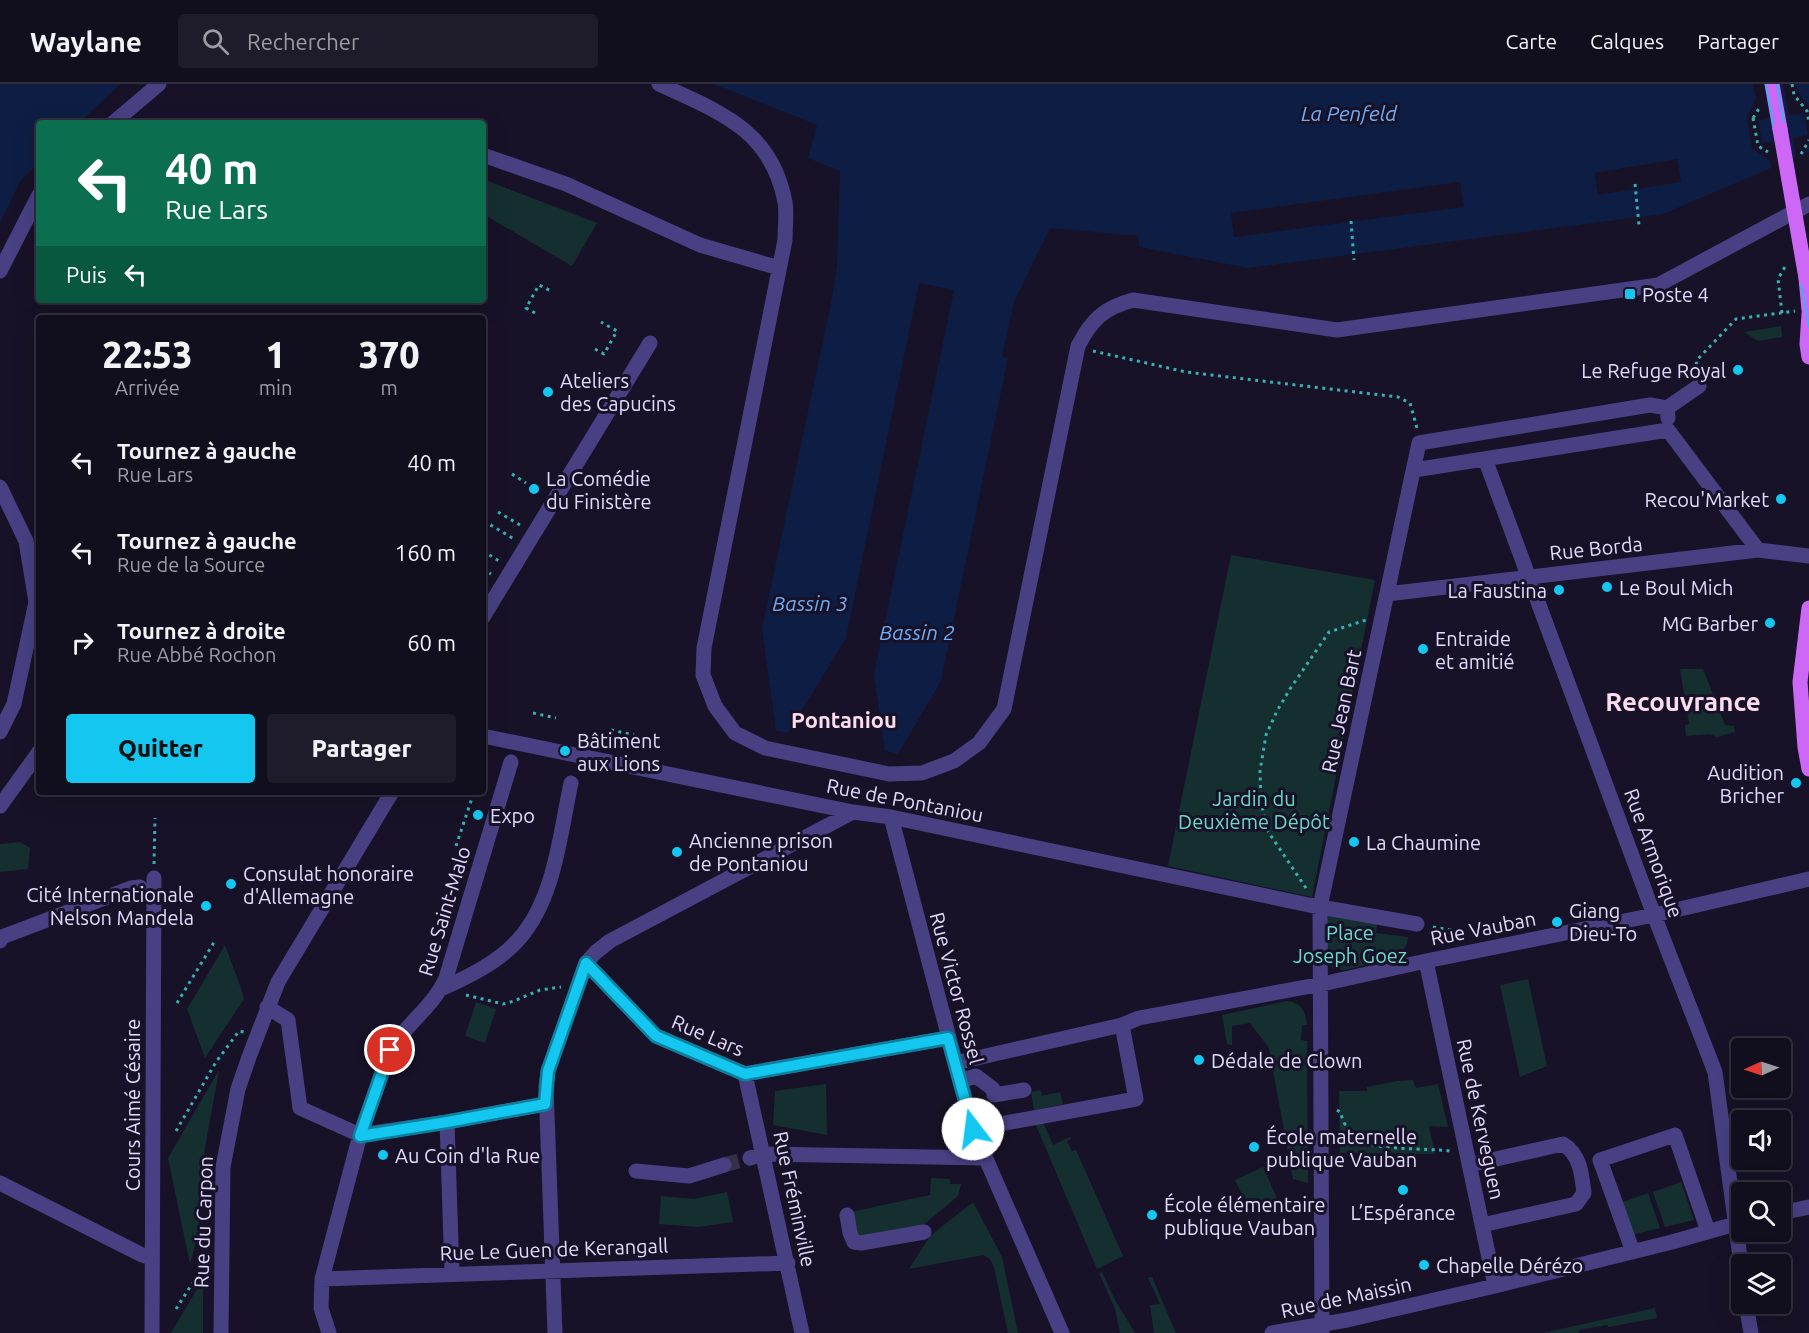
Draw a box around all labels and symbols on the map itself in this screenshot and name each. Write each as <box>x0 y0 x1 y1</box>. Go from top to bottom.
water label: La Penfeld <box>1301 101 1398 125</box>
place label: Poste 4 <box>1642 283 1709 306</box>
marker: Poste 4 <box>1623 287 1637 301</box>
place label: Le Refuge Royal <box>1581 359 1726 382</box>
marker: Le Refuge Royal <box>1731 363 1745 377</box>
place label: Ateliers des Capucins <box>560 369 676 415</box>
marker: Ateliers des Capucins <box>541 385 555 399</box>
place label: La Comédie du Finistère <box>546 467 652 513</box>
marker: La Comédie du Finistère <box>527 482 541 496</box>
place label: Recou'Market <box>1644 488 1769 511</box>
marker: Recou'Market <box>1774 492 1788 506</box>
street label: Rue Borda <box>1548 532 1644 564</box>
place label: Le Boul Mich <box>1619 576 1733 599</box>
place label: La Faustina <box>1447 579 1547 602</box>
marker: Le Boul Mich <box>1600 580 1614 594</box>
marker: La Faustina <box>1552 583 1566 597</box>
water label: Bassin 3 <box>772 591 848 615</box>
place label: MG Barber <box>1662 612 1758 635</box>
marker: MG Barber <box>1763 616 1777 630</box>
water label: Bassin 2 <box>879 620 955 644</box>
place label: Entraide et amitié <box>1435 627 1515 673</box>
marker: Entraide et amitié <box>1416 642 1430 656</box>
street label: Rue Jean Bart <box>1317 647 1365 775</box>
district label: Recouvrance <box>1605 687 1761 716</box>
district label: Pontaniou <box>791 707 897 732</box>
place label: Bâtiment aux Lions <box>577 729 660 775</box>
marker: Bâtiment aux Lions <box>558 744 572 758</box>
place label: Audition Bricher <box>1707 761 1784 807</box>
street label: Rue de Pontaniou <box>825 774 985 826</box>
marker: Audition Bricher <box>1789 776 1803 790</box>
street label: Rue Armorique <box>1620 785 1688 921</box>
park label: Jardin du Deuxième Dépôt <box>1178 787 1330 833</box>
place label: Expo <box>490 804 535 827</box>
marker: Expo <box>471 808 485 822</box>
place label: Ancienne prison de Pontaniou <box>689 829 833 875</box>
place label: La Chaumine <box>1366 831 1481 854</box>
marker: La Chaumine <box>1347 835 1361 849</box>
street label: Rue Saint-Malo <box>413 843 475 979</box>
marker: Ancienne prison de Pontaniou <box>670 845 684 859</box>
place label: Consulat honoraire d'Allemagne <box>243 862 414 908</box>
marker: Consulat honoraire d'Allemagne <box>224 877 238 891</box>
place label: Cité Internationale Nelson Mandela <box>26 883 194 929</box>
marker: Cité Internationale Nelson Mandela <box>199 899 213 913</box>
place label: Giang Dieu-To <box>1569 899 1637 945</box>
street label: Rue Vauban <box>1428 907 1538 949</box>
street label: Rue Victor Rossel <box>926 909 988 1067</box>
marker: Giang Dieu-To <box>1550 915 1564 929</box>
park label: Place Joseph Goez <box>1293 921 1407 967</box>
street label: Rue Lars <box>668 1010 748 1060</box>
street label: Cours Aimé Césaire <box>121 1019 144 1191</box>
pin <box>364 1024 415 1075</box>
street label: Rue de Kerveguen <box>1453 1036 1509 1202</box>
north arrow <box>1731 1038 1791 1098</box>
place label: Dédale de Clown <box>1211 1049 1362 1072</box>
marker: Dédale de Clown <box>1192 1053 1206 1067</box>
position arrow <box>941 1097 1005 1161</box>
place label: École maternelle publique Vauban <box>1266 1125 1417 1171</box>
street label: Rue Fréminville <box>769 1129 821 1269</box>
marker: École maternelle publique Vauban <box>1247 1140 1261 1154</box>
place label: Au Coin d'la Rue <box>395 1144 540 1167</box>
marker: Au Coin d'la Rue <box>376 1148 390 1162</box>
street label: Rue du Carpon <box>189 1156 217 1288</box>
marker: L’Espérance <box>1396 1183 1410 1197</box>
place label: École élémentaire publique Vauban <box>1164 1193 1326 1239</box>
place label: L’Espérance <box>1351 1201 1456 1224</box>
marker: École élémentaire publique Vauban <box>1145 1208 1159 1222</box>
street label: Rue Le Guen de Kerangall <box>439 1234 669 1264</box>
place label: Chapelle Dérézo <box>1436 1254 1583 1277</box>
marker: Chapelle Dérézo <box>1417 1258 1431 1272</box>
street label: Rue de Maissin <box>1279 1272 1413 1322</box>

